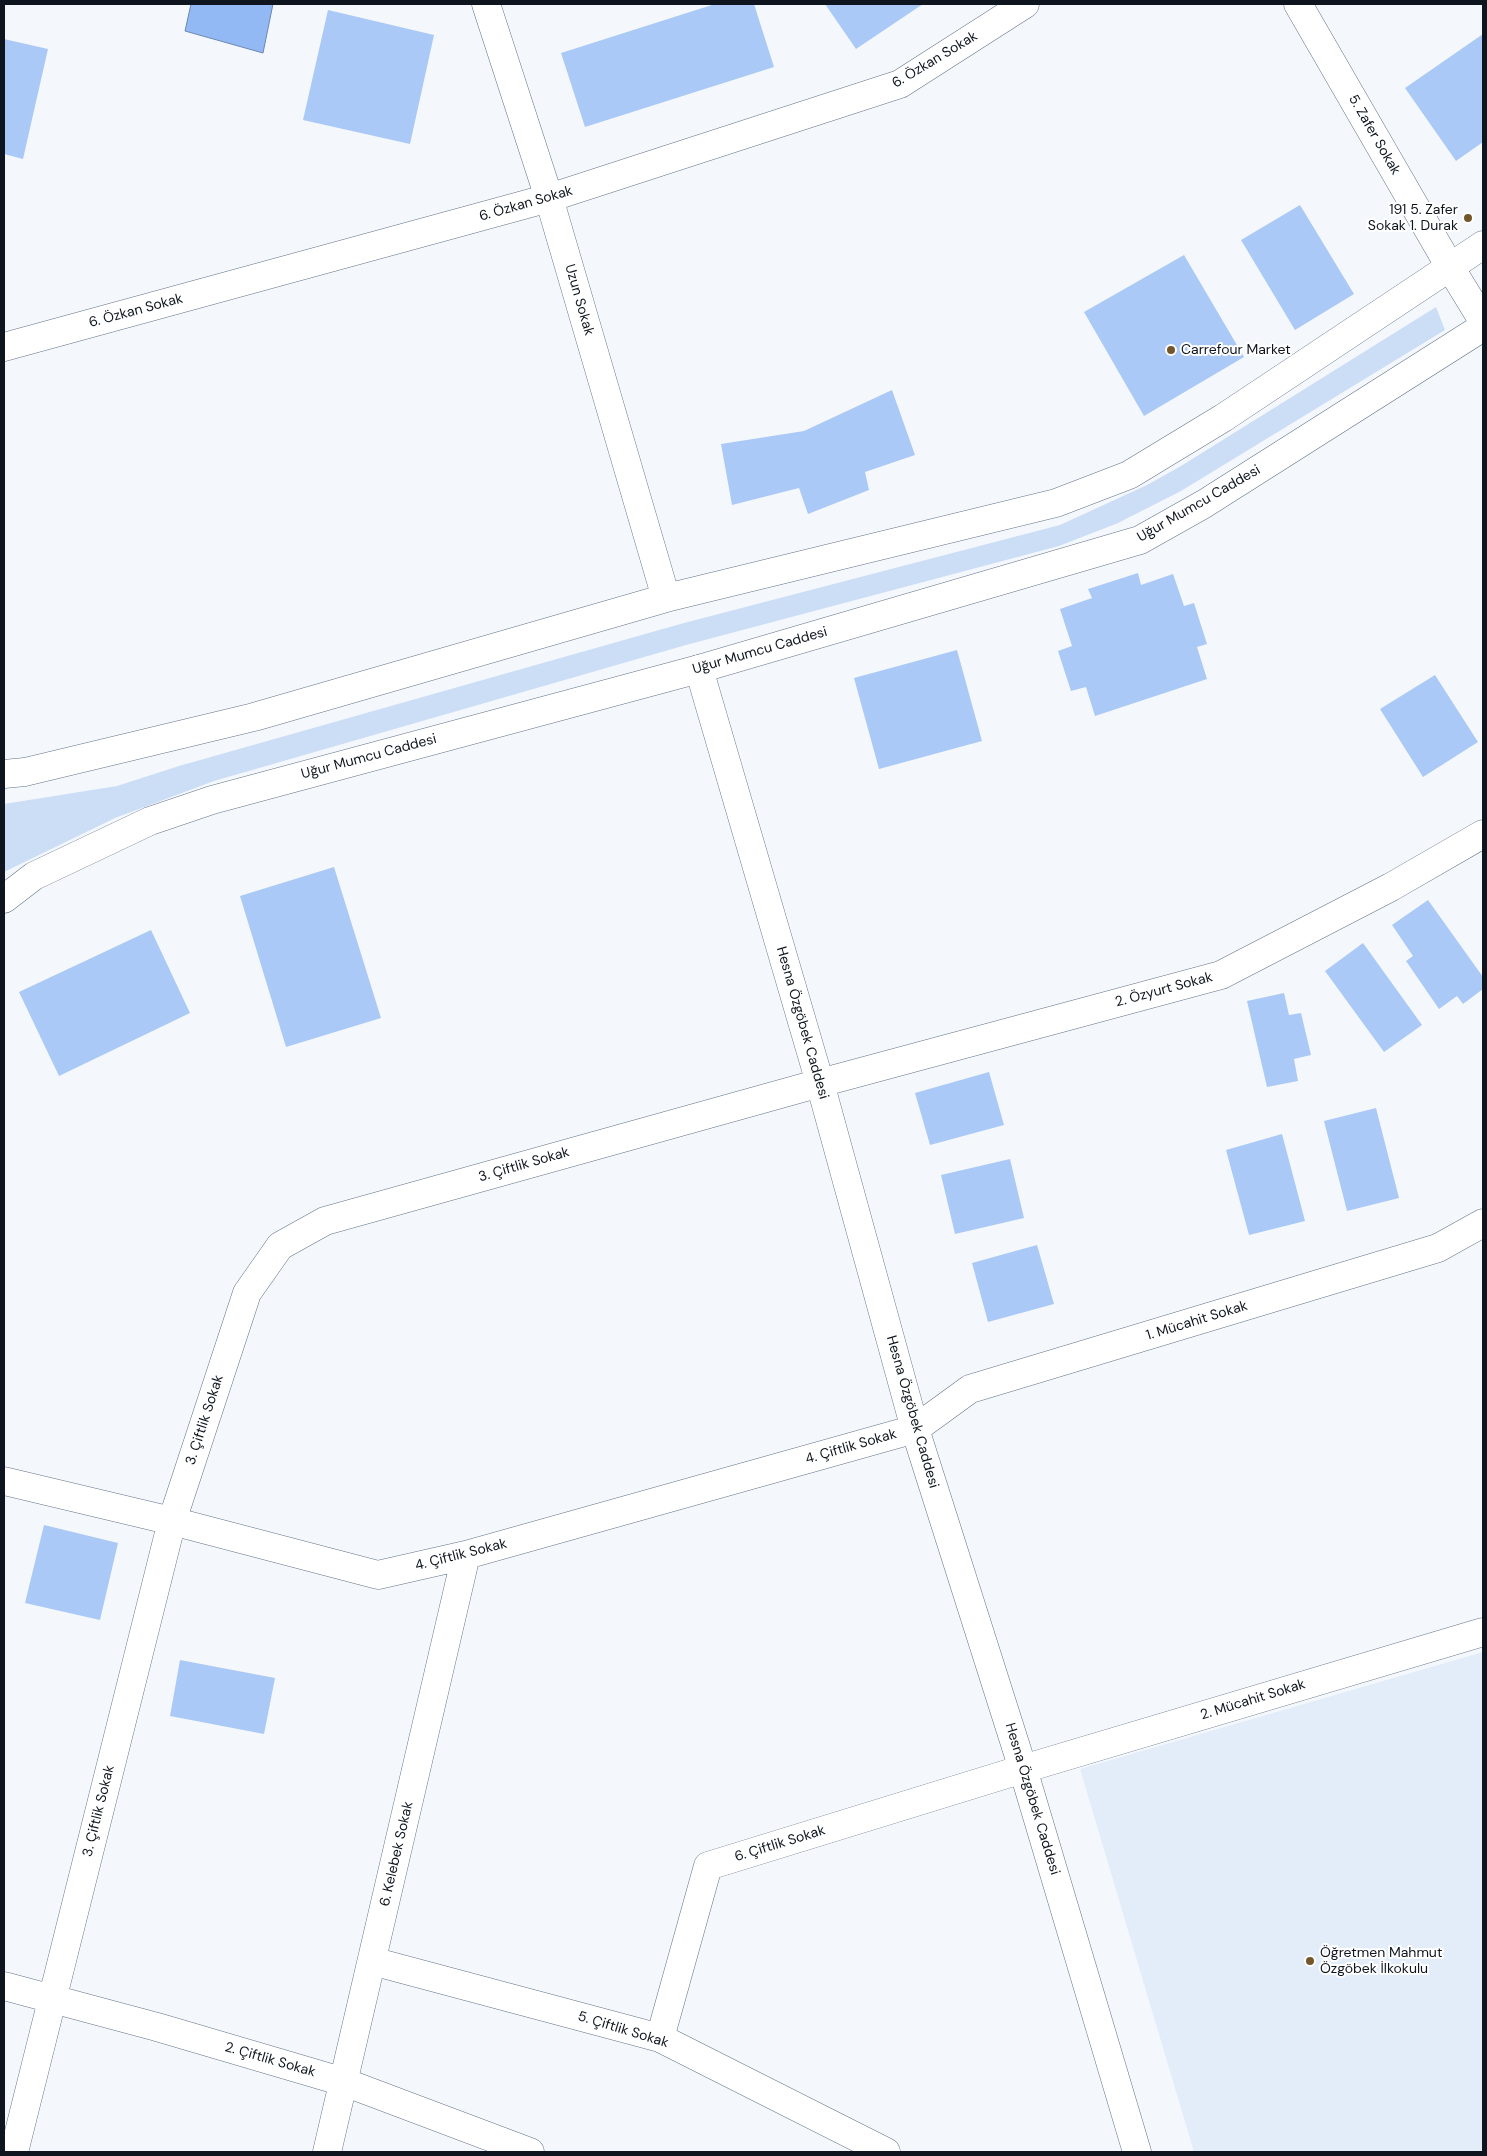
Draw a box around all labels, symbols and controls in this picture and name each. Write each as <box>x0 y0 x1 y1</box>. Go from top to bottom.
street label: 6. Özkan Sokak <box>889 28 981 92</box>
street label: 5. Zafer Sokak <box>1344 92 1404 178</box>
street label: 6. Özkan Sokak <box>477 183 575 225</box>
place label: 191 5. Zafer Sokak 1. Durak <box>1368 202 1458 234</box>
marker: 191 5. Zafer Sokak 1. Durak <box>1462 212 1474 224</box>
street label: Uzun Sokak <box>561 262 597 338</box>
street label: 6. Özkan Sokak <box>87 290 185 332</box>
place label: Carrefour Market <box>1181 342 1291 358</box>
marker: Carrefour Market <box>1165 344 1177 356</box>
street label: Uğur Mumcu Caddesi <box>1134 462 1264 546</box>
street label: Uğur Mumcu Caddesi <box>691 624 829 678</box>
street label: Uğur Mumcu Caddesi <box>299 731 439 783</box>
street label: Hesna Özgöbek Caddesi <box>772 945 832 1101</box>
street label: 2. Özyurt Sokak <box>1113 969 1215 1011</box>
street label: 3. Çiftlik Sokak <box>477 1144 571 1186</box>
street label: 1. Mücahit Sokak <box>1144 1298 1250 1344</box>
street label: Hesna Özgöbek Caddesi <box>882 1334 942 1490</box>
street label: 3. Çiftlik Sokak <box>183 1373 227 1467</box>
street label: 4. Çiftlik Sokak <box>804 1426 898 1468</box>
street label: 4. Çiftlik Sokak <box>413 1535 509 1575</box>
street label: 2. Mücahit Sokak <box>1199 1676 1307 1724</box>
street label: Hesna Özgöbek Caddesi <box>1001 1721 1063 1877</box>
street label: 3. Çiftlik Sokak <box>80 1763 118 1859</box>
street label: 6. Kelebek Sokak <box>377 1800 417 1908</box>
street label: 6. Çiftlik Sokak <box>733 1822 827 1866</box>
place label: Öğretmen Mahmut Özgöbek İlkokulu <box>1320 1945 1442 1978</box>
marker: Öğretmen Mahmut Özgöbek İlkokulu <box>1304 1955 1316 1967</box>
street label: 5. Çiftlik Sokak <box>576 2008 670 2052</box>
street label: 2. Çiftlik Sokak <box>223 2039 317 2081</box>

